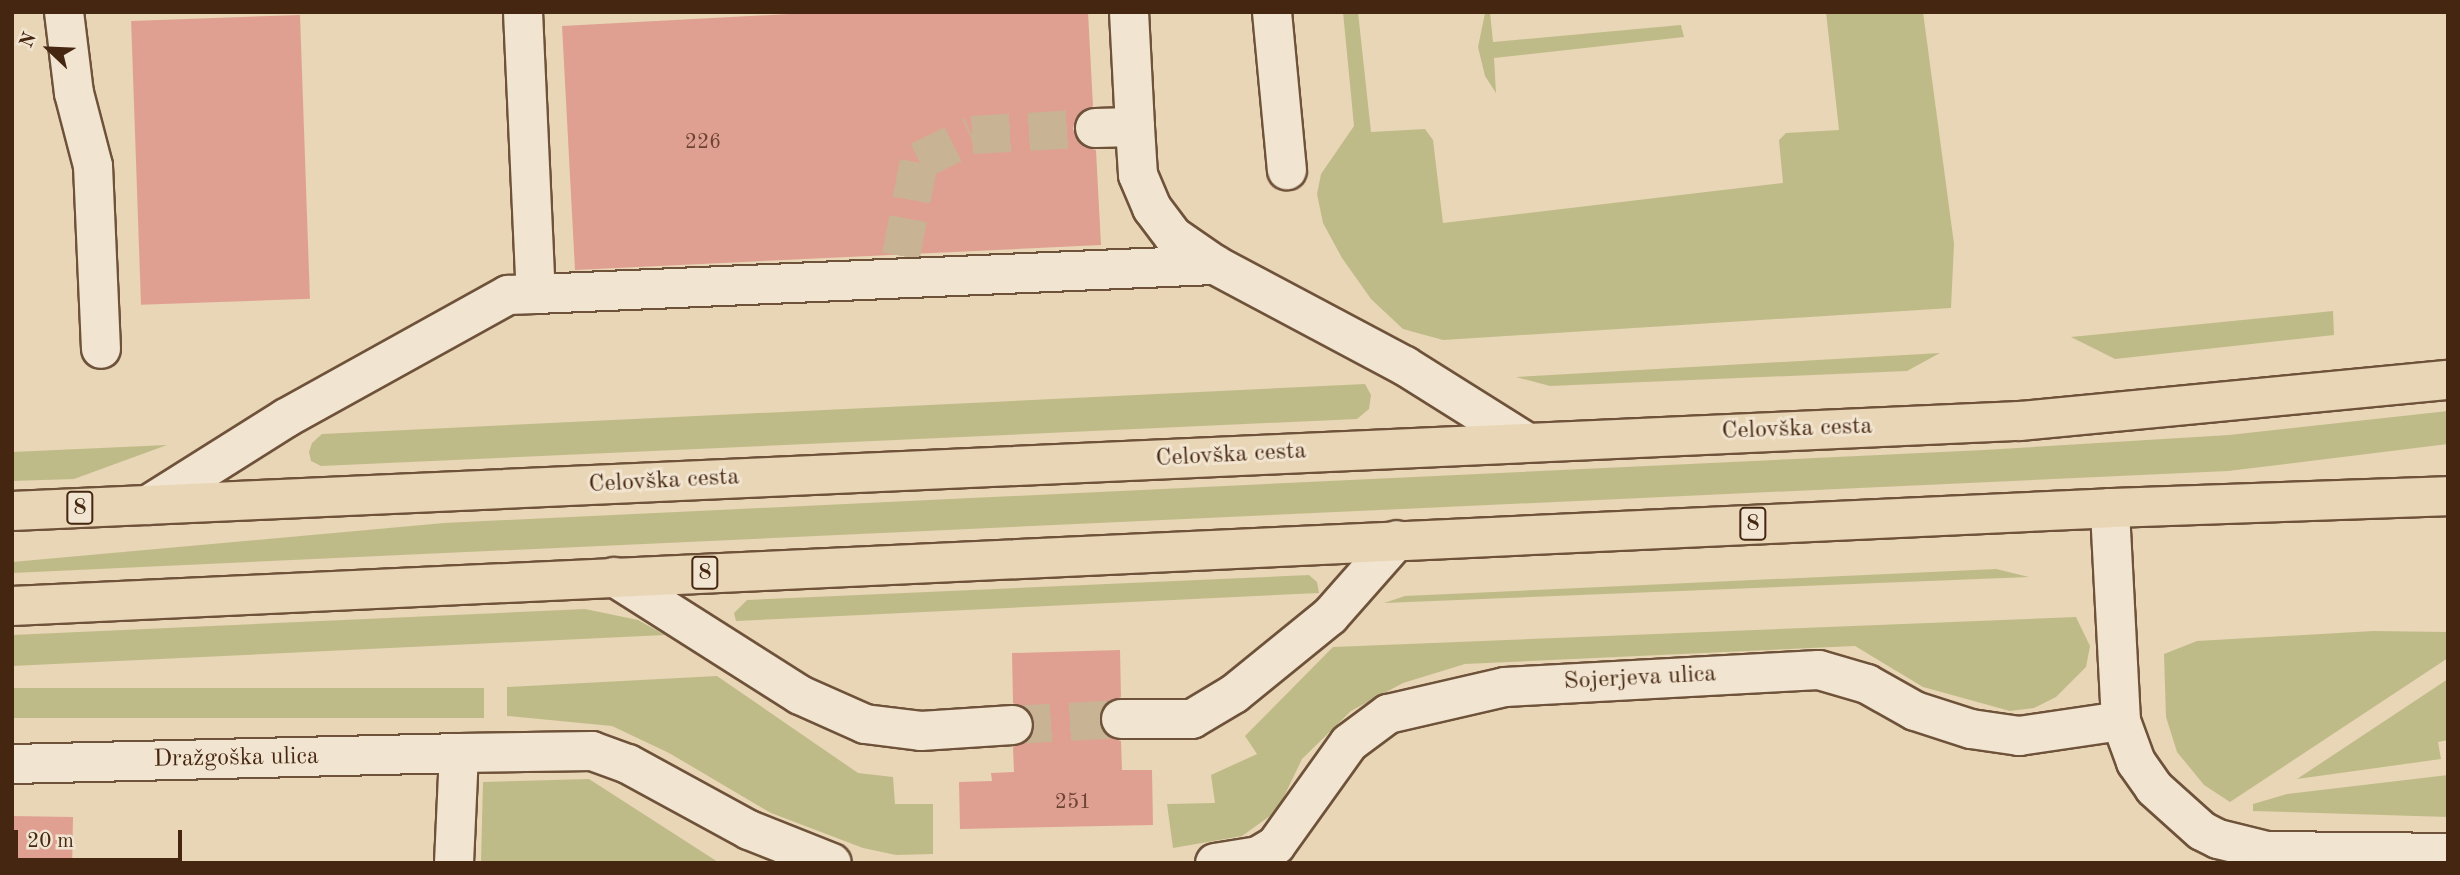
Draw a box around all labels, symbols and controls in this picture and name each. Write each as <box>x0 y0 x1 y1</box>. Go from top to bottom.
north arrow <box>14 14 84 84</box>
text: N <box>18 30 41 51</box>
house number: 226 <box>685 130 721 156</box>
street label: Celovška cesta <box>1721 413 1873 447</box>
street label: Celovška cesta <box>1155 438 1307 474</box>
street label: Celovška cesta <box>588 464 740 500</box>
road number: 8 <box>66 488 94 528</box>
road number: 8 <box>1739 504 1767 544</box>
road number: 8 <box>691 554 719 593</box>
street label: Sojerjeva ulica <box>1563 661 1717 697</box>
street label: Dražgoška ulica <box>153 743 319 775</box>
house number: 251 <box>1055 790 1091 816</box>
scale bar <box>18 816 186 860</box>
text: 20 m <box>27 831 74 852</box>

